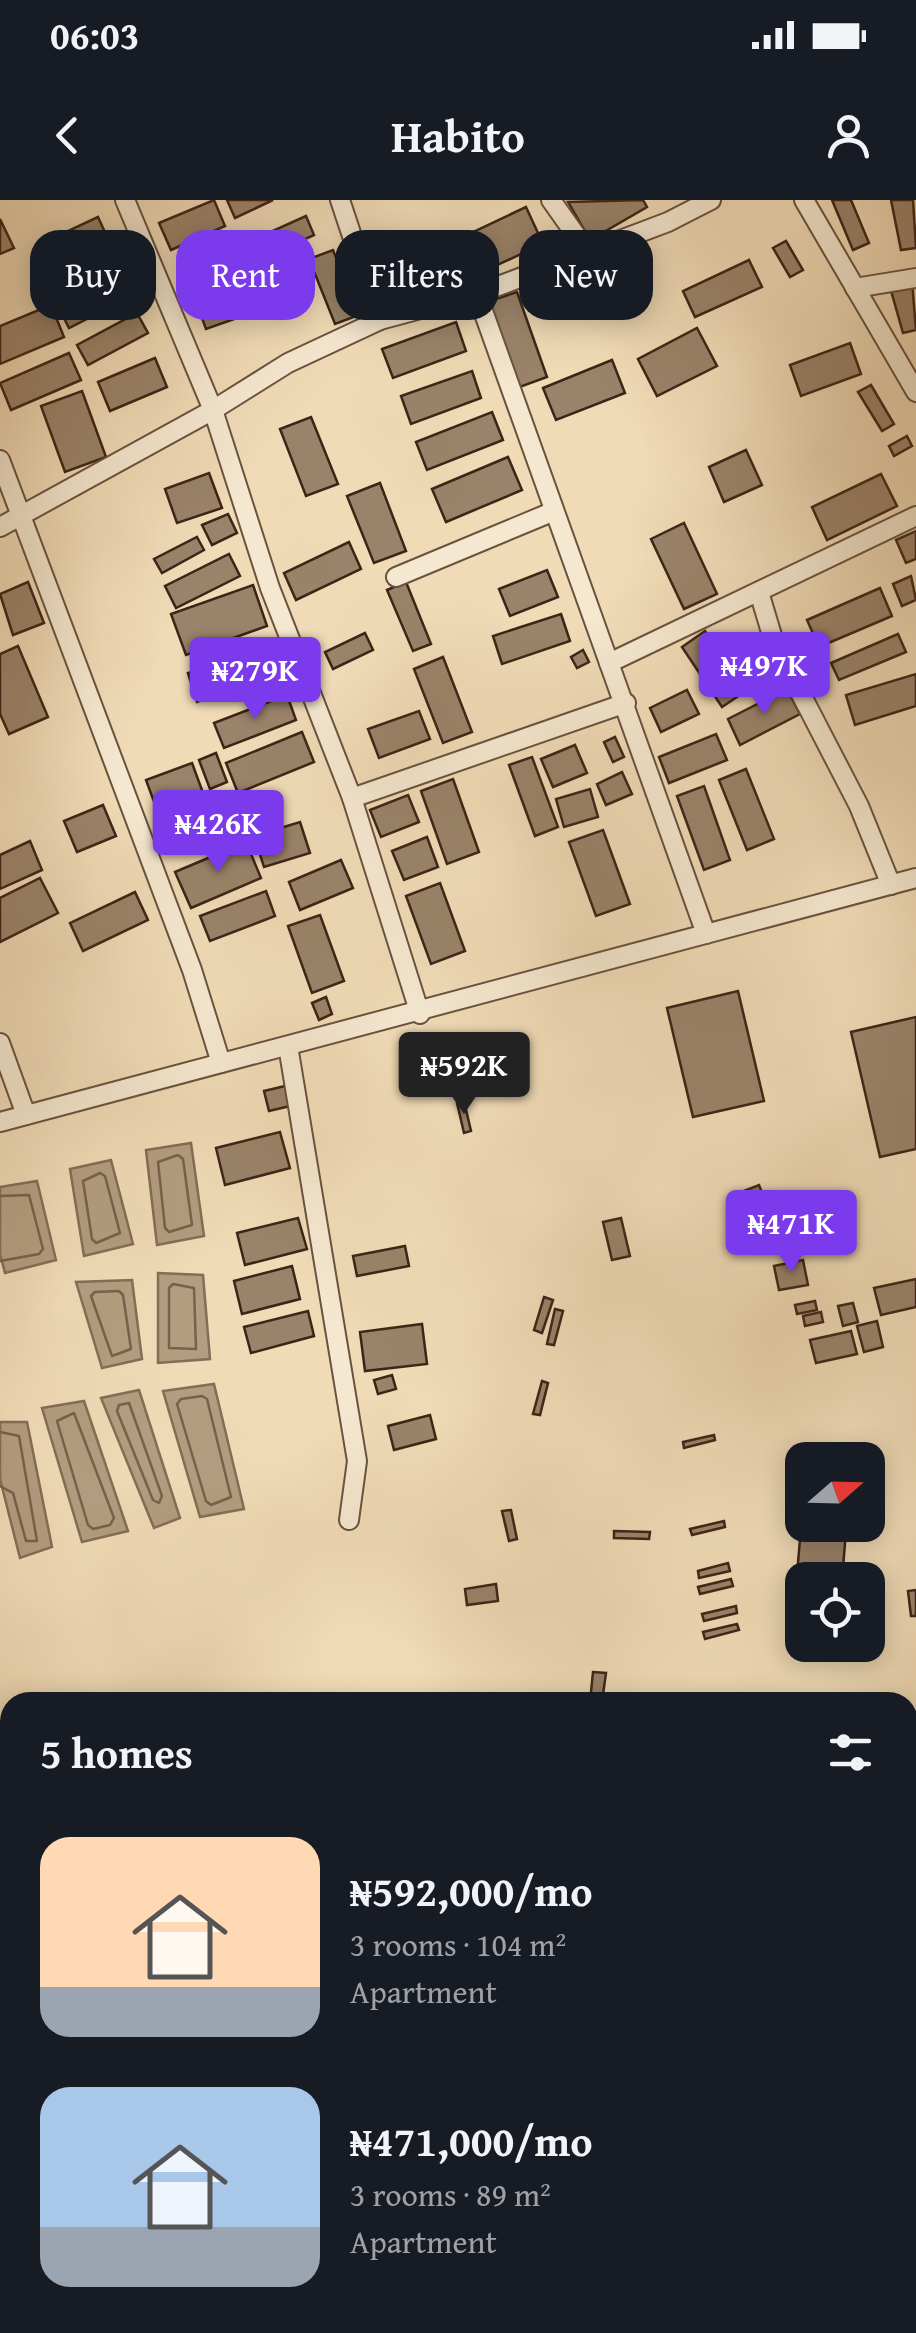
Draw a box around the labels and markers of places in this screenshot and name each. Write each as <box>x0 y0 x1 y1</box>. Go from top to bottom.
pin: ₦497K <box>694 632 834 717</box>
pin: ₦279K <box>185 637 325 722</box>
pin: ₦426K <box>148 790 288 875</box>
pin: ₦592K <box>394 1032 534 1117</box>
pin: ₦471K <box>721 1190 861 1275</box>

